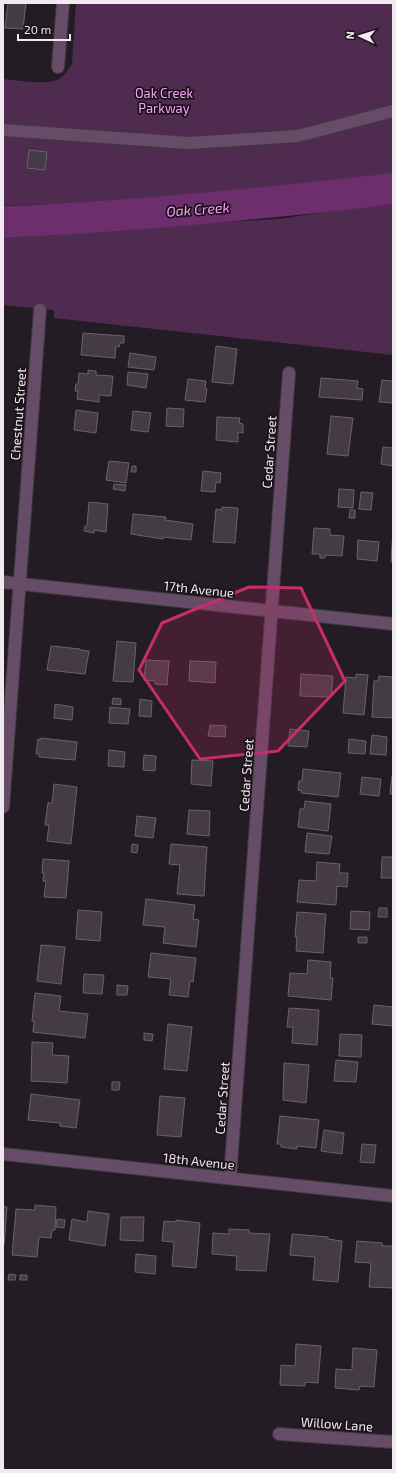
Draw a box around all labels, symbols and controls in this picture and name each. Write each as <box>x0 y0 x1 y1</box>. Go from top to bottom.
scale bar <box>18 16 70 42</box>
north arrow <box>340 16 380 56</box>
text: 20 m <box>24 22 51 36</box>
text: N <box>343 31 356 40</box>
park label: Oak Creek Parkway <box>135 85 193 116</box>
water label: Oak Creek <box>166 198 230 220</box>
street label: Chestnut Street <box>7 367 29 461</box>
street label: Cedar Street <box>258 415 280 489</box>
street label: 17th Avenue <box>163 577 235 601</box>
street label: Cedar Street <box>235 738 257 812</box>
street label: Cedar Street <box>211 1061 233 1135</box>
street label: 18th Avenue <box>162 1149 236 1173</box>
street label: Willow Lane <box>300 1413 374 1435</box>

